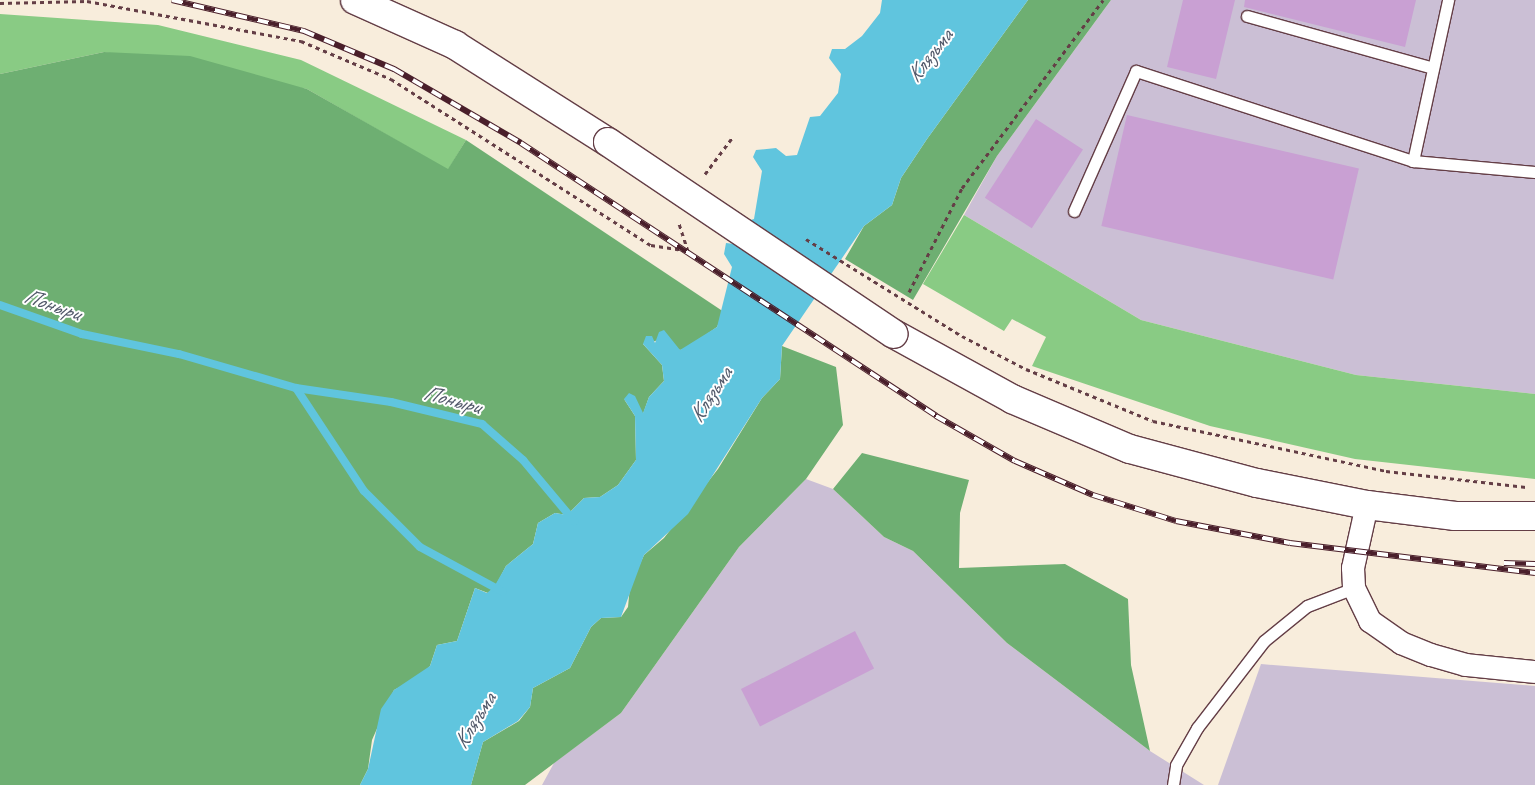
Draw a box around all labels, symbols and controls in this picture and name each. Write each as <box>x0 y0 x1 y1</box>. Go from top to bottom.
water label: Клязьма <box>901 24 959 88</box>
water label: Поныри <box>20 283 84 327</box>
water label: Клязьма <box>684 363 738 427</box>
water label: Поныри <box>421 380 483 420</box>
water label: Клязьма <box>448 688 502 754</box>

